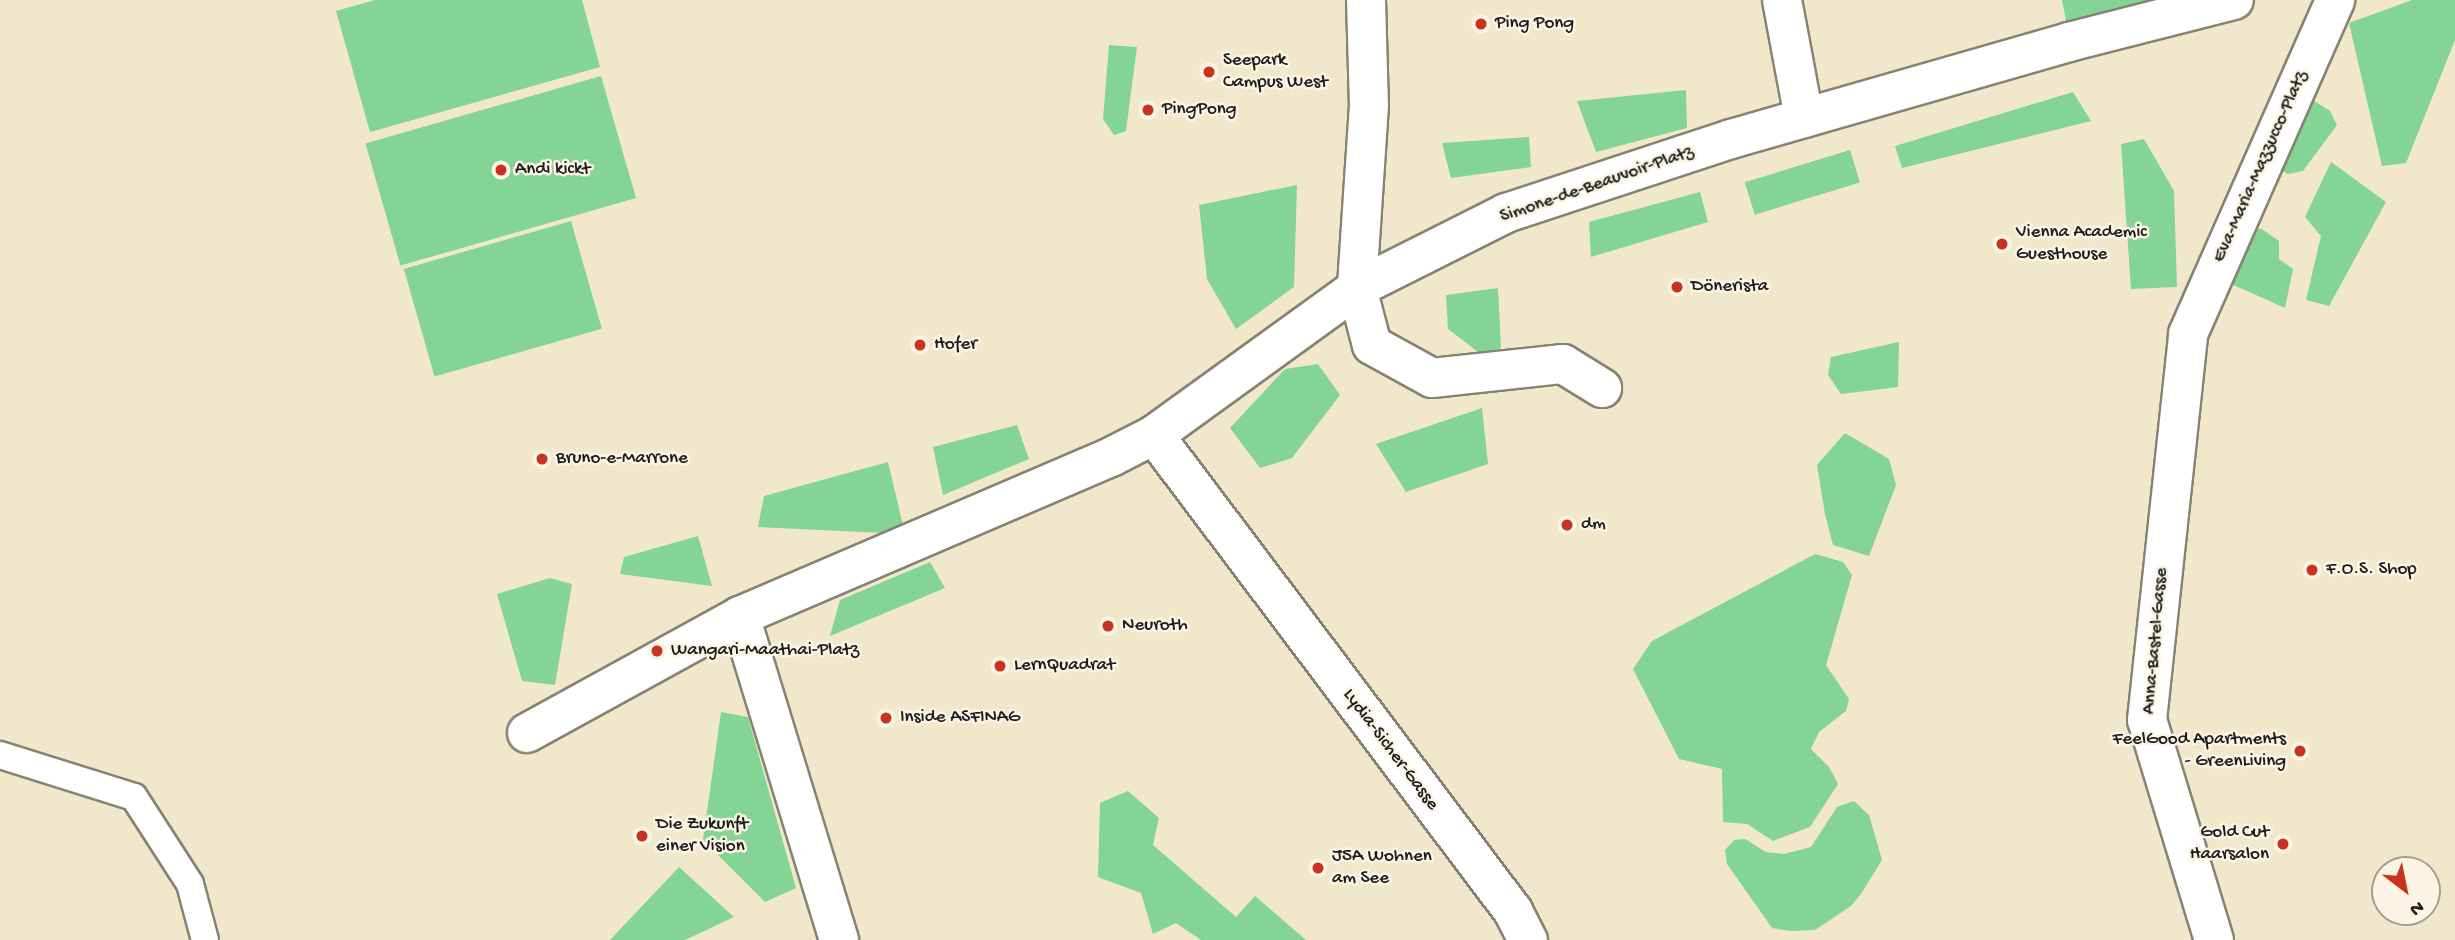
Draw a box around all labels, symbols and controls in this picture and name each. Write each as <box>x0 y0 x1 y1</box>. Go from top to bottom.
place label: Ping Pong <box>1495 13 1574 35</box>
marker: Ping Pong <box>1473 16 1489 32</box>
place label: Seepark Campus West <box>1223 50 1328 94</box>
marker: Seepark Campus West <box>1201 64 1217 80</box>
street label: Eva-Maria-Mazzucco-Platz <box>2208 68 2314 266</box>
place label: PingPong <box>1162 99 1237 121</box>
marker: PingPong <box>1140 102 1156 118</box>
street label: Simone-de-Beauvoir-Platz <box>1497 141 1697 229</box>
place label: Andi kickt <box>515 159 590 181</box>
marker: Andi kickt <box>493 162 509 178</box>
place label: Vienna Academic Guesthouse <box>2016 222 2147 266</box>
marker: Vienna Academic Guesthouse <box>1994 236 2010 252</box>
place label: Dönerista <box>1691 276 1768 298</box>
marker: Dönerista <box>1669 279 1685 295</box>
place label: Hofer <box>934 334 977 356</box>
marker: Hofer <box>912 337 928 353</box>
place label: Bruno-e-Marrone <box>556 448 688 470</box>
marker: Bruno-e-Marrone <box>534 451 550 467</box>
place label: dm <box>1581 514 1606 536</box>
marker: dm <box>1559 517 1575 533</box>
place label: F.O.S. Shop <box>2326 559 2417 581</box>
marker: F.O.S. Shop <box>2304 562 2320 578</box>
street label: Anna-Bastel-Gasse <box>2138 567 2174 715</box>
place label: Neuroth <box>1122 615 1188 637</box>
marker: Neuroth <box>1100 618 1116 634</box>
place label: Wangari-Maathai-Platz <box>671 640 859 662</box>
marker: Wangari-Maathai-Platz <box>649 643 665 659</box>
place label: LernQuadrat <box>1014 655 1115 677</box>
marker: LernQuadrat <box>992 658 1008 674</box>
street label: Lydia-Sicher-Gasse <box>1337 685 1443 815</box>
place label: Inside ASFINAG <box>900 707 1020 729</box>
marker: Inside ASFINAG <box>878 710 894 726</box>
place label: FeelGood Apartments - GreenLiving <box>2112 729 2286 773</box>
marker: FeelGood Apartments - GreenLiving <box>2292 743 2308 759</box>
place label: Die Zukunft einer Vision <box>656 814 748 858</box>
place label: Gold Cut Haarsalon <box>2190 822 2269 866</box>
marker: Die Zukunft einer Vision <box>634 828 650 844</box>
marker: Gold Cut Haarsalon <box>2275 836 2291 852</box>
place label: J5A Wohnen am See <box>1332 846 1432 890</box>
north arrow <box>2371 856 2441 926</box>
marker: J5A Wohnen am See <box>1310 860 1326 876</box>
text: N <box>2405 894 2428 921</box>

